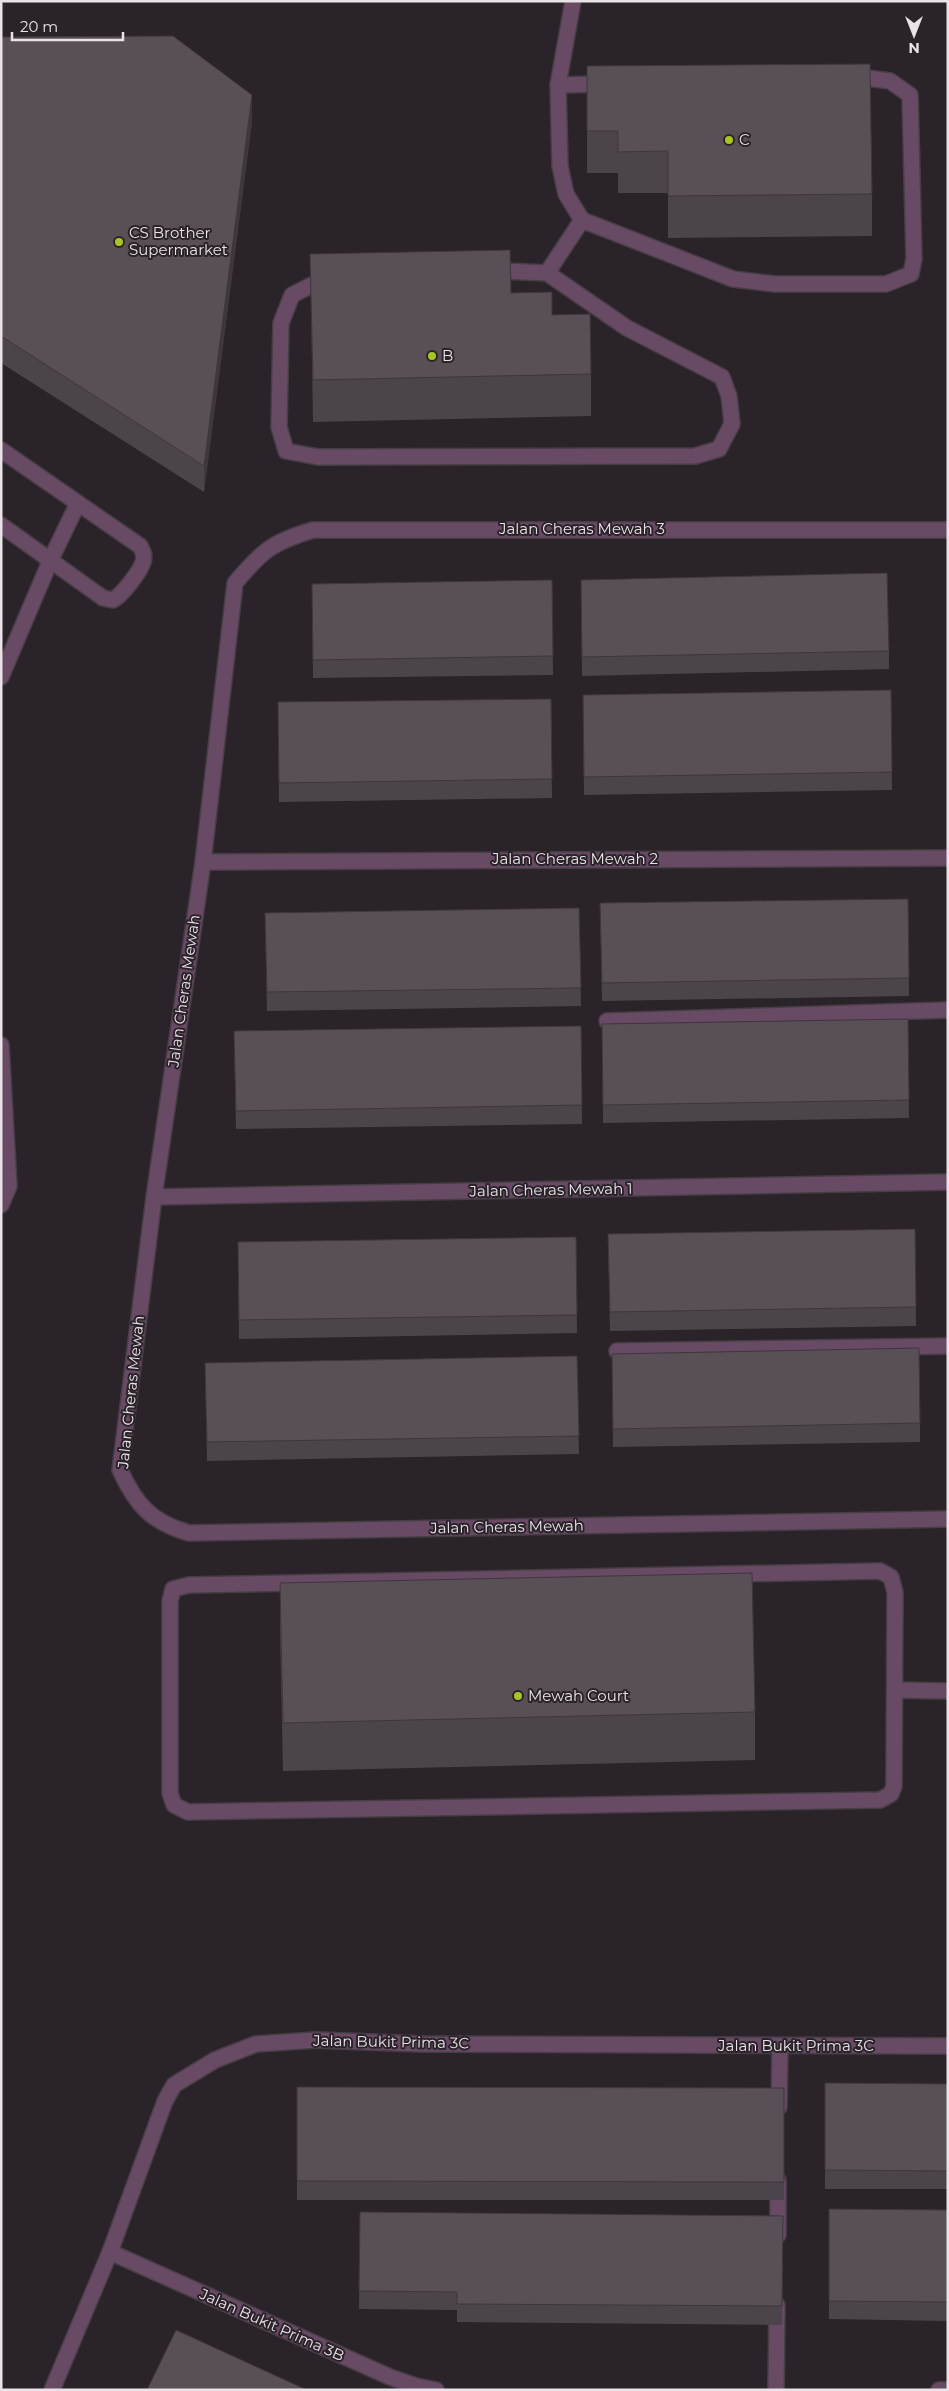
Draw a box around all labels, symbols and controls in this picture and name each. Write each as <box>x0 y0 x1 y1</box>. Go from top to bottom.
scale bar <box>12 10 124 42</box>
north arrow <box>889 10 939 60</box>
text: 20 m <box>20 17 58 36</box>
text: N <box>908 39 920 57</box>
place label: C <box>739 130 750 149</box>
marker: C <box>723 134 735 146</box>
place label: CS Brother Supermarket <box>129 223 228 259</box>
marker: CS Brother Supermarket <box>113 236 125 248</box>
place label: B <box>442 346 453 365</box>
marker: B <box>426 350 438 362</box>
street label: Jalan Cheras Mewah 3 <box>498 519 665 538</box>
street label: Jalan Cheras Mewah 2 <box>491 849 658 868</box>
street label: Jalan Cheras Mewah <box>163 913 204 1069</box>
street label: Jalan Cheras Mewah 1 <box>468 1179 633 1200</box>
street label: Jalan Cheras Mewah <box>113 1314 148 1470</box>
street label: Jalan Cheras Mewah <box>429 1516 584 1537</box>
place label: Mewah Court <box>528 1686 629 1705</box>
marker: Mewah Court <box>512 1690 524 1702</box>
street label: Jalan Bukit Prima 3C <box>312 2031 469 2052</box>
street label: Jalan Bukit Prima 3C <box>717 2036 874 2055</box>
street label: Jalan Bukit Prima 3B <box>196 2284 348 2365</box>

